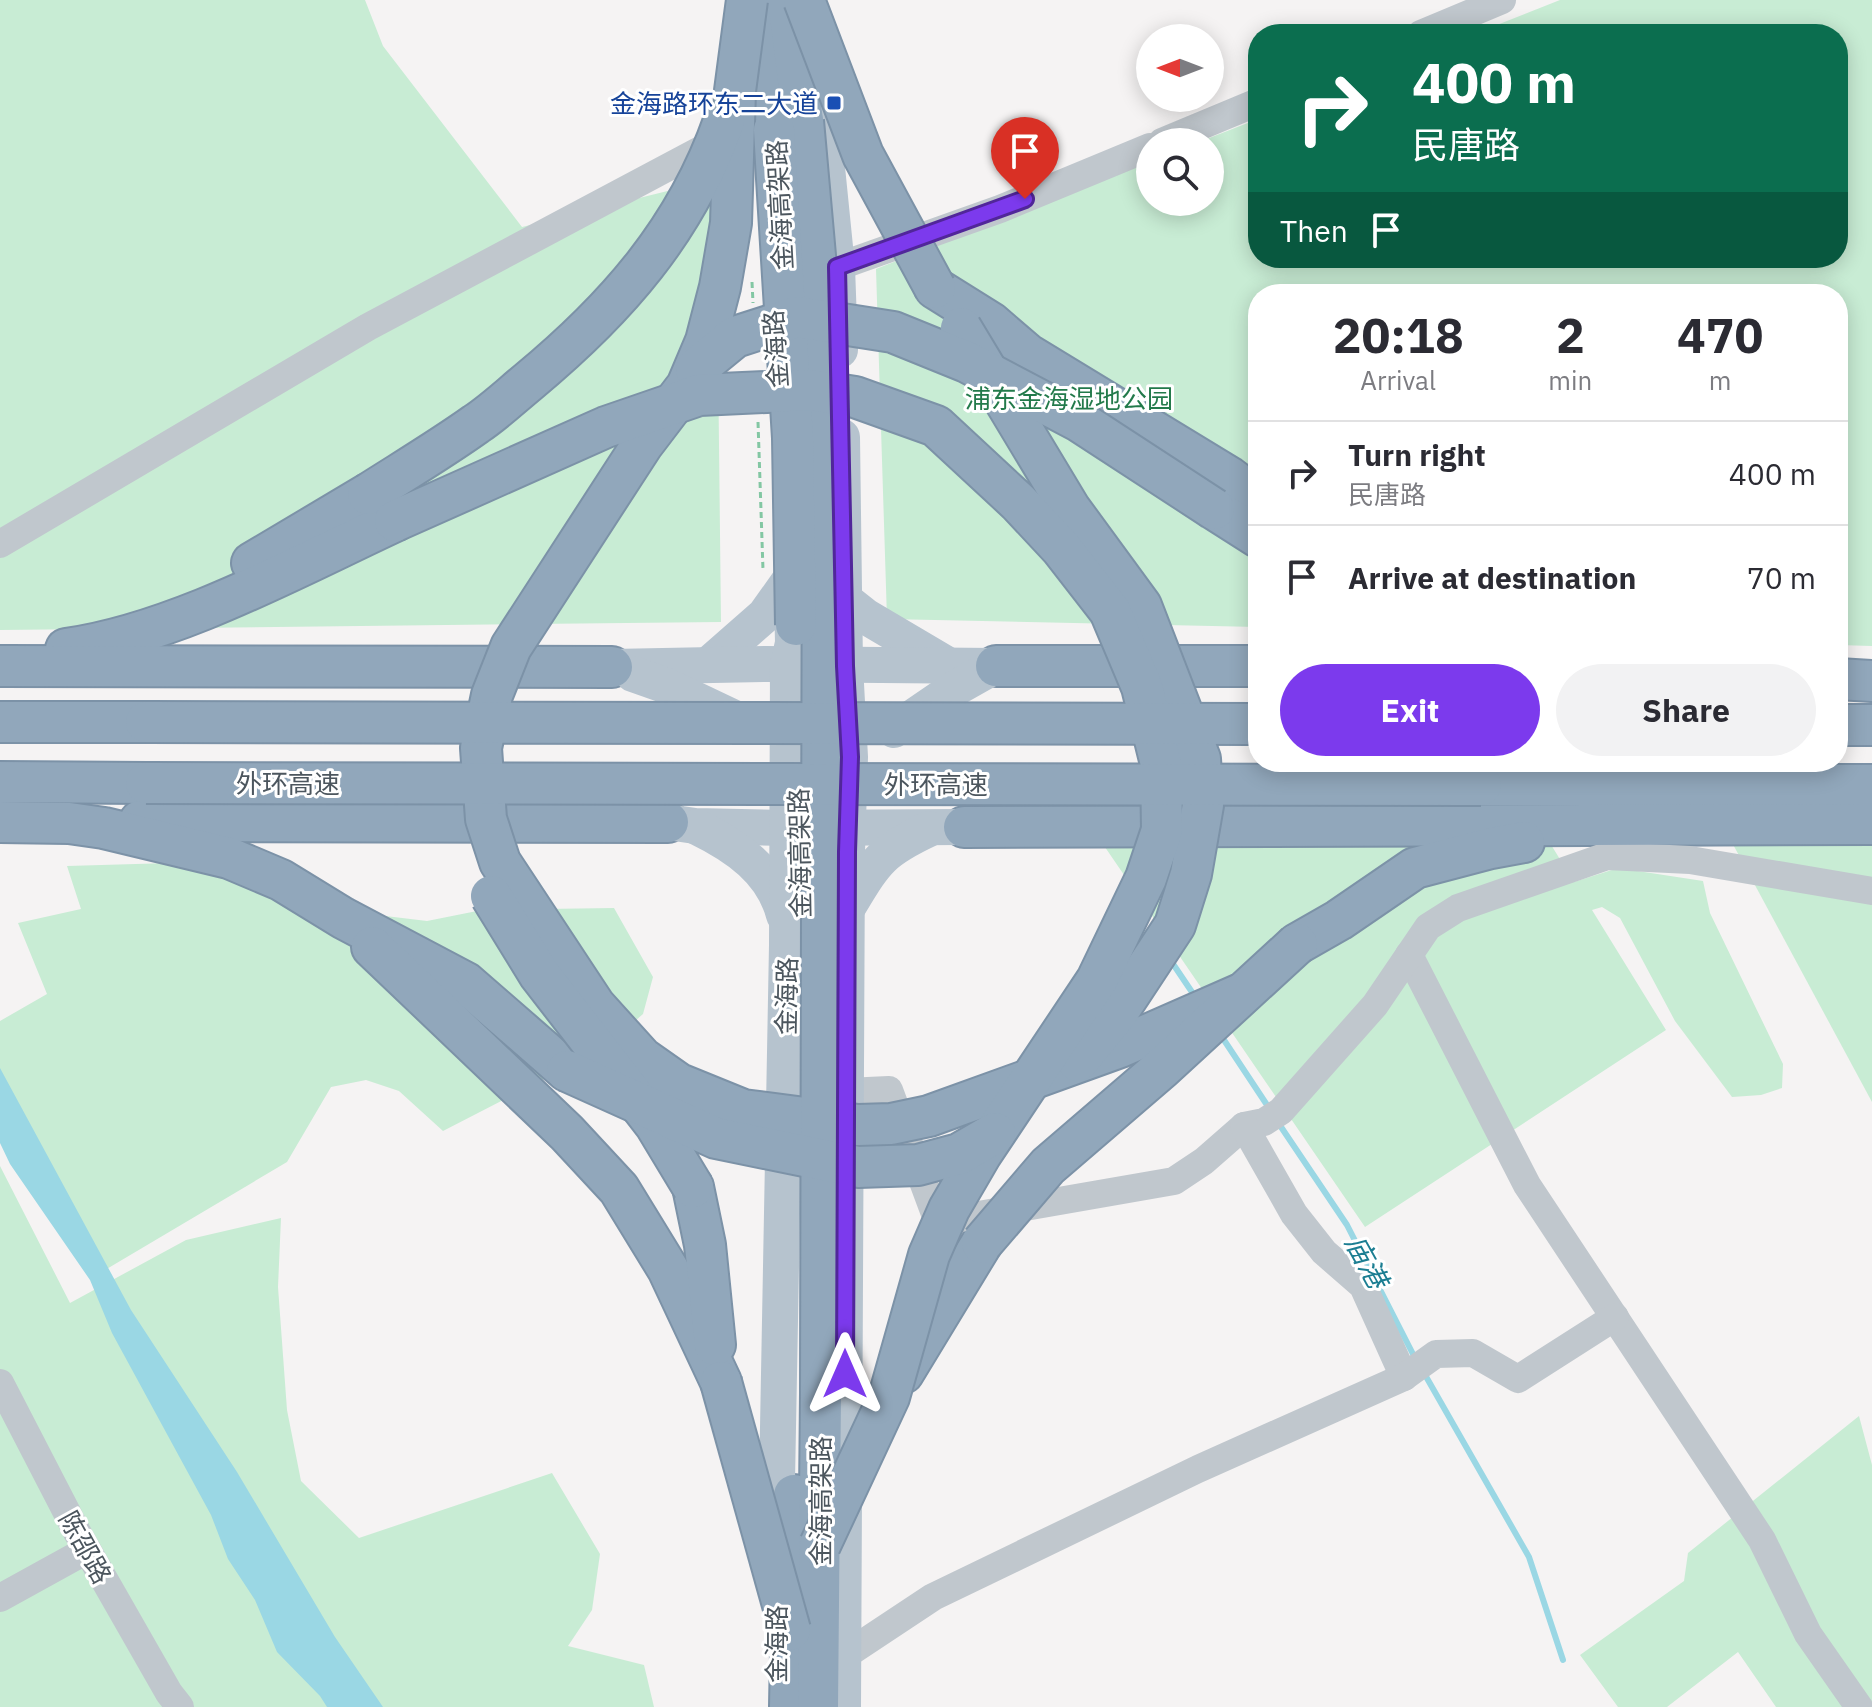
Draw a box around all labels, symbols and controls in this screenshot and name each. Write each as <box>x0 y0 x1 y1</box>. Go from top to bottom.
north arrow <box>1136 24 1224 112</box>
map controls <box>1136 24 1224 216</box>
text: 400 m <box>1412 46 1576 118</box>
icon: right <box>1280 56 1384 160</box>
place label: 金海路环东二大道 <box>610 86 818 120</box>
marker: 金海路环东二大道 <box>825 94 843 112</box>
pin <box>991 117 1059 199</box>
text: 民唐路 <box>1412 121 1520 168</box>
button: search <box>1136 128 1224 216</box>
icon: arrive <box>1003 129 1047 173</box>
street label: 金海高架路 <box>759 139 799 271</box>
icon: arrive <box>1364 208 1408 252</box>
text: Then <box>1280 211 1348 250</box>
text: 20:18 <box>1333 304 1464 366</box>
text: 2 <box>1556 304 1585 366</box>
text: 470 <box>1677 304 1763 366</box>
street label: 金海路 <box>755 309 795 389</box>
text: Arrival <box>1360 363 1436 397</box>
text: min <box>1548 363 1592 397</box>
text: m <box>1709 363 1731 397</box>
park label: 浦东金海湿地公园 <box>965 381 1173 415</box>
text: Turn right <box>1348 435 1486 474</box>
icon: right <box>1280 451 1324 495</box>
text: 400 m <box>1729 454 1816 493</box>
text: 民唐路 <box>1348 477 1426 511</box>
icon: arrive <box>1280 555 1324 599</box>
text: Arrive at destination <box>1348 558 1636 597</box>
text: 70 m <box>1747 558 1816 597</box>
button: Exit <box>1280 664 1540 756</box>
button: Share <box>1556 664 1816 756</box>
street label: 外环高速 <box>236 766 340 800</box>
street label: 外环高速 <box>884 767 988 801</box>
street label: 金海高架路 <box>781 788 817 918</box>
street label: 金海路 <box>768 957 804 1035</box>
water label: 庙港 <box>1337 1228 1399 1298</box>
position arrow <box>803 1332 887 1416</box>
street label: 金海高架路 <box>803 1436 837 1566</box>
street label: 陈邵路 <box>52 1505 120 1589</box>
street label: 金海路 <box>759 1605 793 1683</box>

